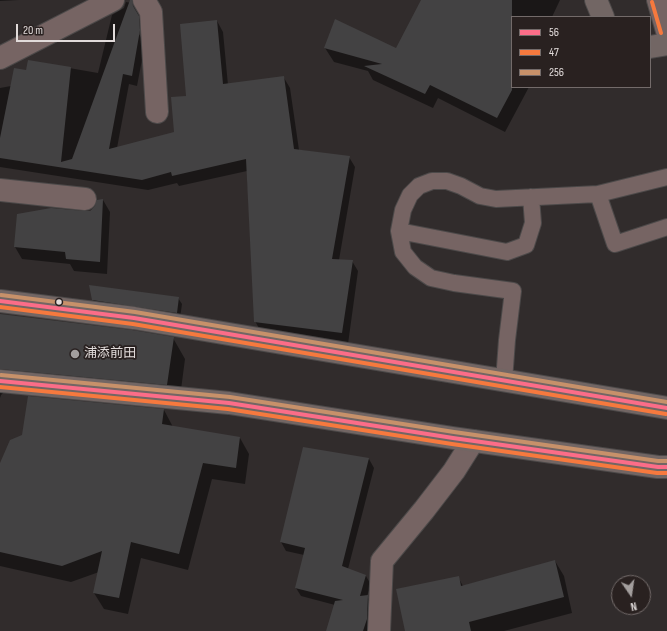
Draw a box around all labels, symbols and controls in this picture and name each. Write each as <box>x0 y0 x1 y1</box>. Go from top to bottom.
scale bar <box>18 16 117 42</box>
legend <box>511 16 651 88</box>
text: 20 m <box>23 23 43 38</box>
text: 56 <box>549 25 559 40</box>
text: 47 <box>549 45 559 60</box>
text: 256 <box>549 65 564 80</box>
unlabelled marker <box>54 297 64 307</box>
place label: 浦添前田 <box>84 346 136 362</box>
marker: 浦添前田 <box>69 348 81 360</box>
north arrow <box>611 575 651 615</box>
text: N <box>629 599 638 613</box>

